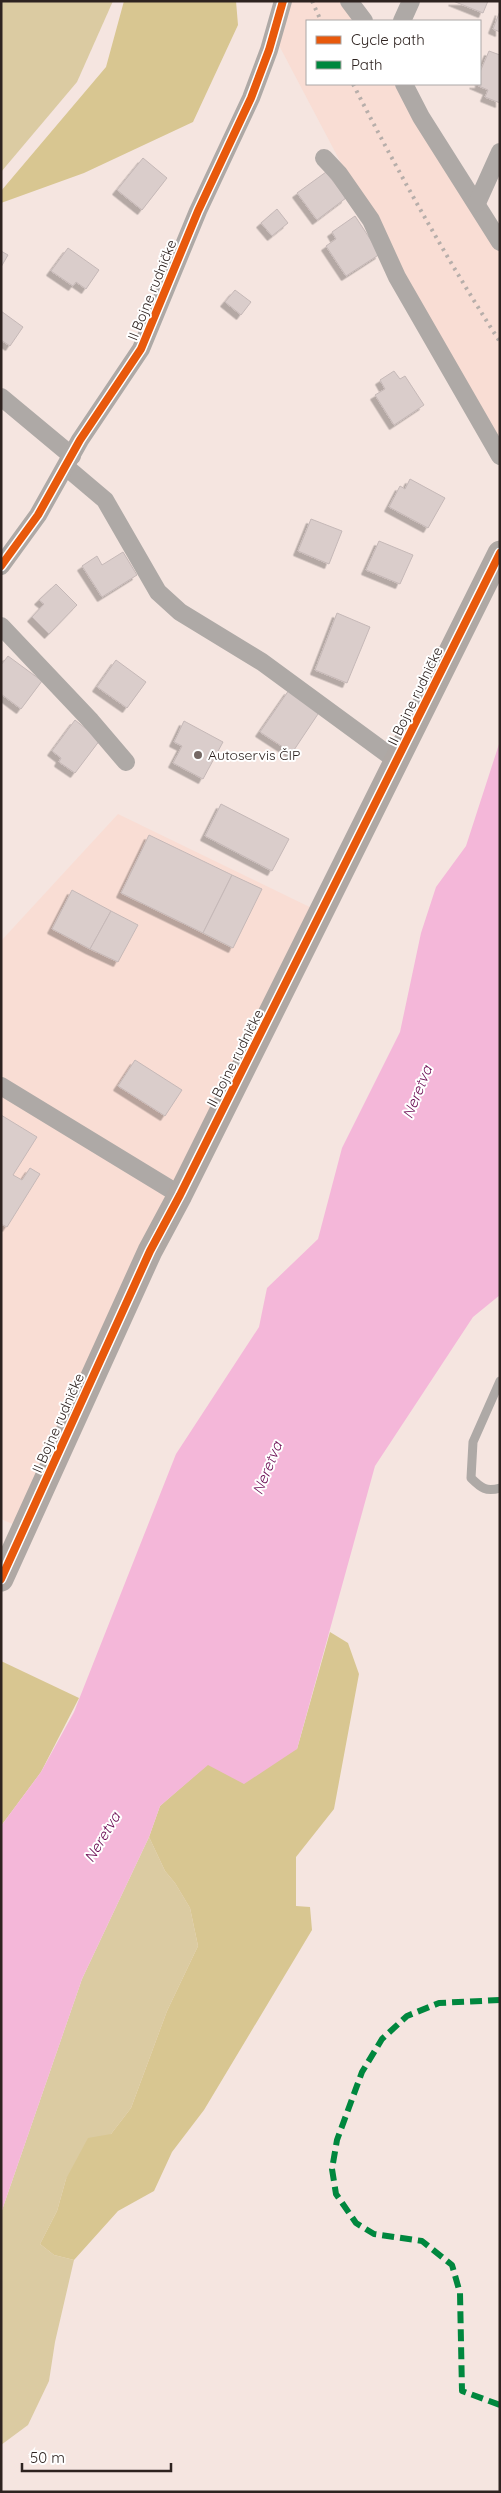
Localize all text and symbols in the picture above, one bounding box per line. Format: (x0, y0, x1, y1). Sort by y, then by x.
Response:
legend (306, 20, 481, 85)
text: Cycle path (351, 30, 425, 49)
text: Path (351, 55, 383, 74)
street label: II Bojne rudničke (124, 237, 180, 343)
street label: II Bojne rudničke (383, 644, 447, 748)
place label: Autoservis ČIP (208, 746, 300, 764)
marker: Autoservis ČIP (192, 749, 204, 761)
street label: II Bojne rudničke (203, 1006, 267, 1110)
water label: Neretva (398, 1062, 437, 1121)
street label: II Bojne rudničke (28, 1370, 88, 1476)
water label: Neretva (248, 1438, 287, 1497)
water label: Neretva (80, 1808, 125, 1866)
scale bar (22, 2440, 171, 2472)
text: 50 m (30, 2448, 65, 2467)

